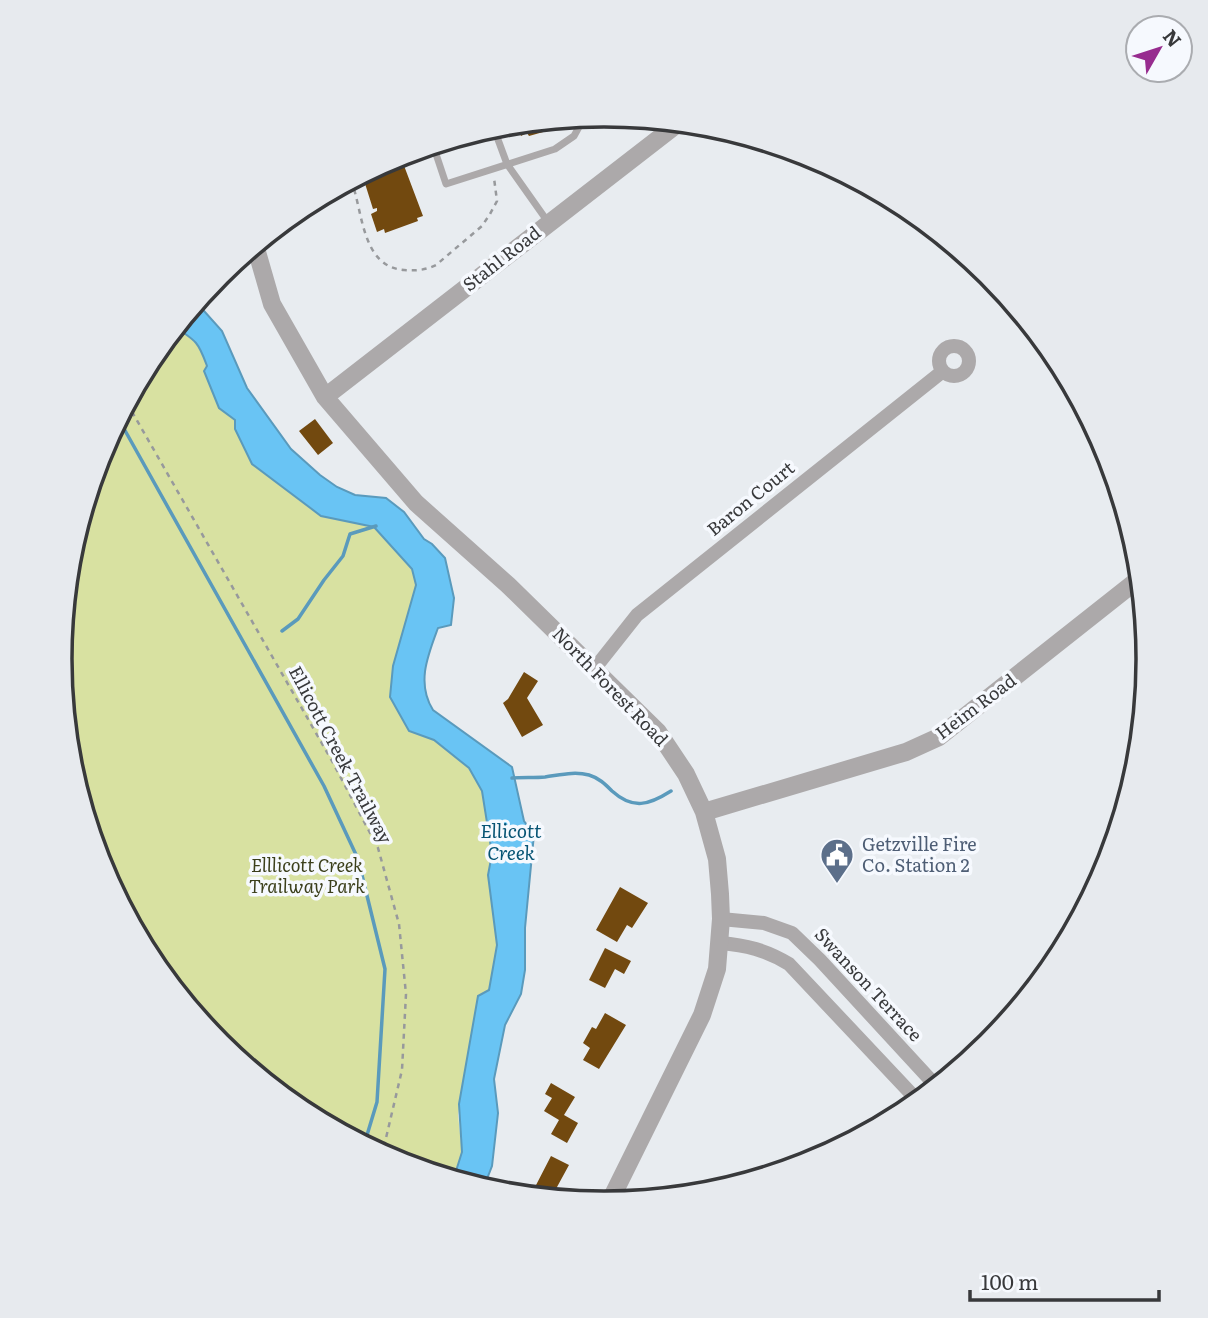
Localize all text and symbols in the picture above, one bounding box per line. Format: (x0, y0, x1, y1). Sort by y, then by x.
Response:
north arrow (1124, 14, 1194, 84)
text: N (1157, 23, 1189, 53)
street label: Stahl Road (456, 219, 546, 297)
street label: Baron Court (700, 454, 800, 542)
street label: North Forest Road (547, 620, 675, 752)
street label: Ellicott Creek Trailway (283, 661, 400, 849)
street label: Heim Road (929, 666, 1021, 745)
water label: Ellicott Creek (480, 816, 542, 866)
place label: Getzville Fire Co. Station 2 (862, 830, 977, 878)
public building icon: Getzville Fire Co. Station 2 (818, 836, 856, 885)
park label: Elllicott Creek Trailway Park (249, 851, 365, 899)
street label: Swanson Terrace (809, 921, 929, 1047)
scale bar (970, 1258, 1159, 1302)
text: 100 m (981, 1265, 1038, 1296)

